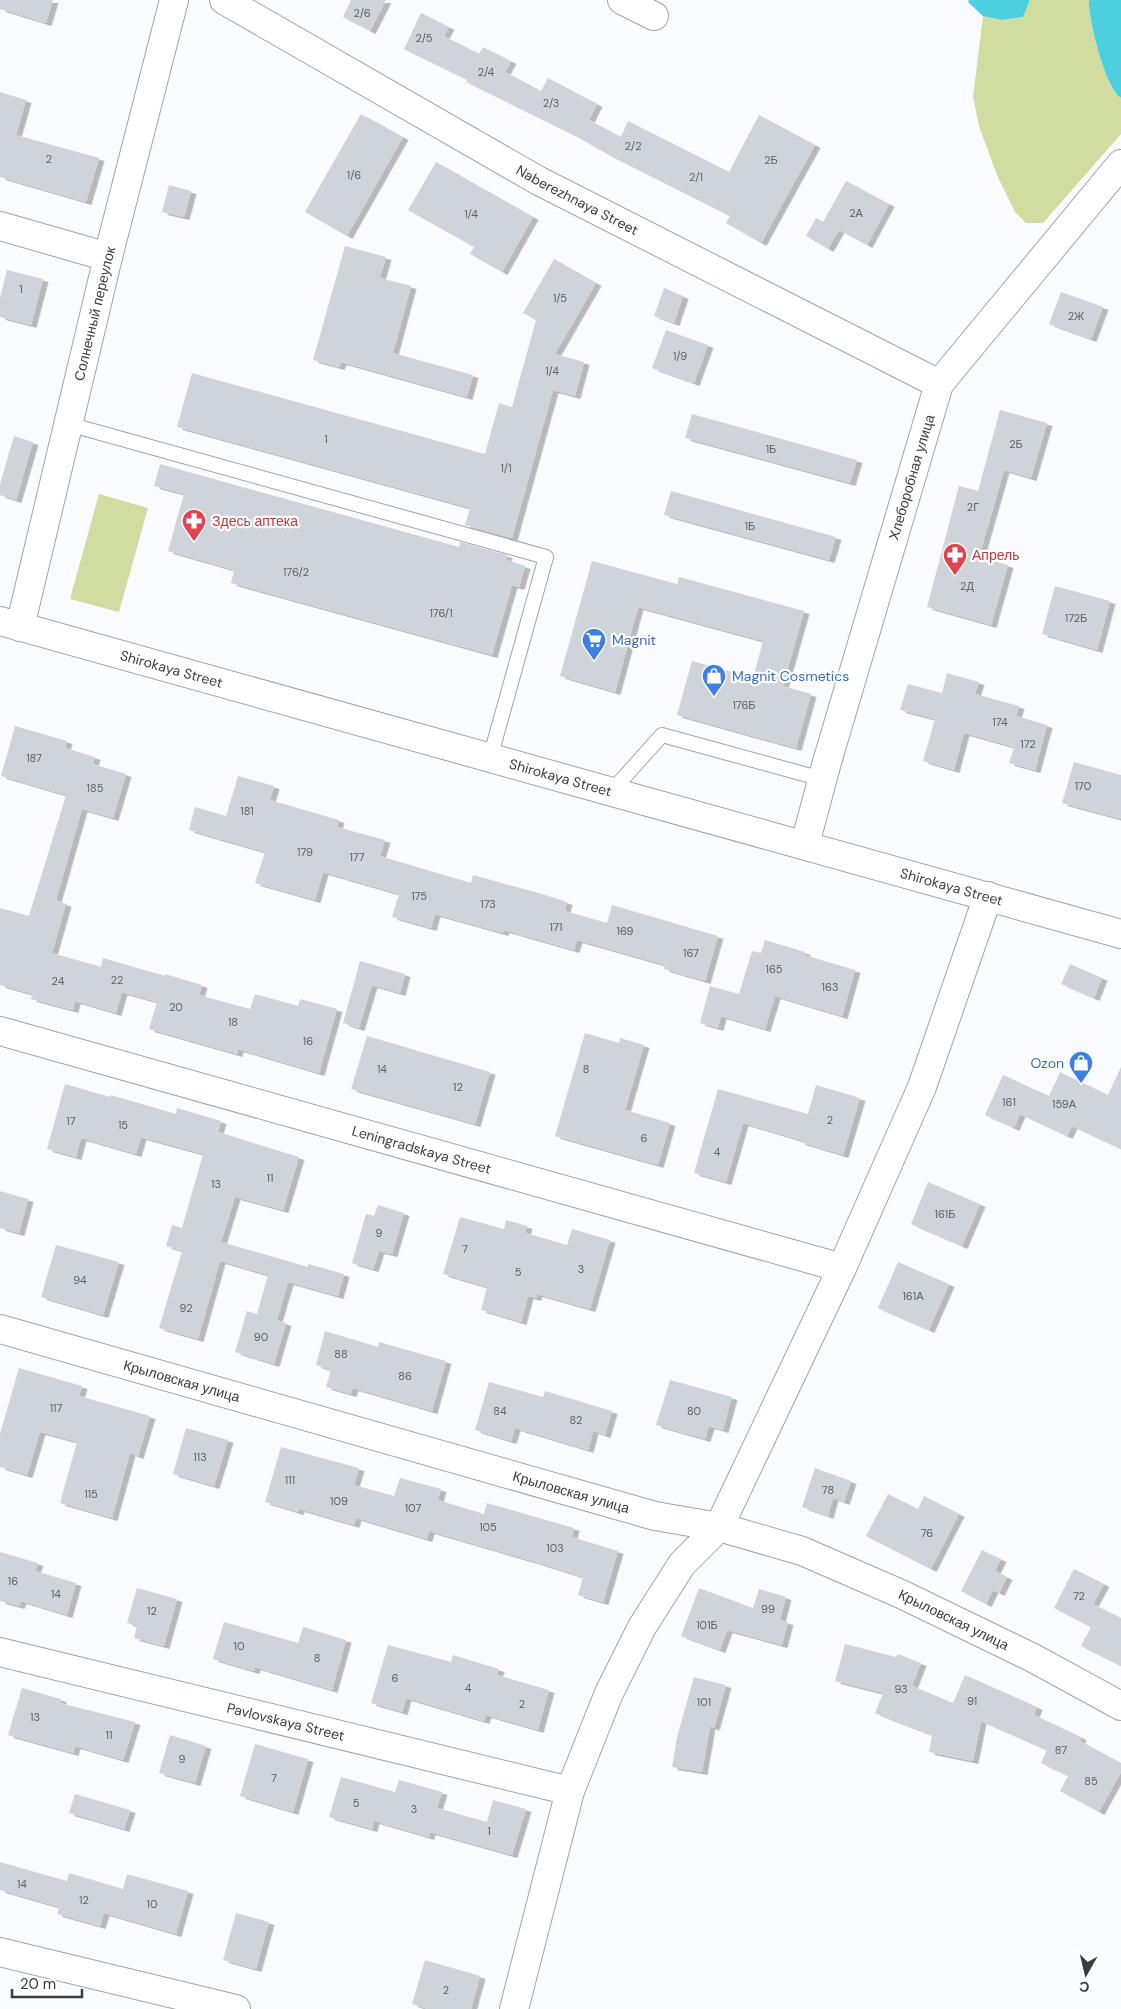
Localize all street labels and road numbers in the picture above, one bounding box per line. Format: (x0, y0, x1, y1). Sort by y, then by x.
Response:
street label: Naberezhnaya Street (513, 161, 641, 239)
street label: Солнечный переулок (70, 244, 120, 383)
street label: Хлеборобная улица (884, 412, 939, 542)
street label: Shirokaya Street (118, 646, 225, 692)
street label: Shirokaya Street (507, 755, 614, 800)
street label: Shirokaya Street (898, 864, 1005, 910)
street label: Leningradskaya Street (350, 1122, 493, 1178)
street label: Крыловская улица (121, 1356, 242, 1406)
street label: Крыловская улица (511, 1467, 632, 1517)
street label: Крыловская улица (896, 1585, 1012, 1654)
street label: Pavlovskaya Street (225, 1699, 346, 1745)

